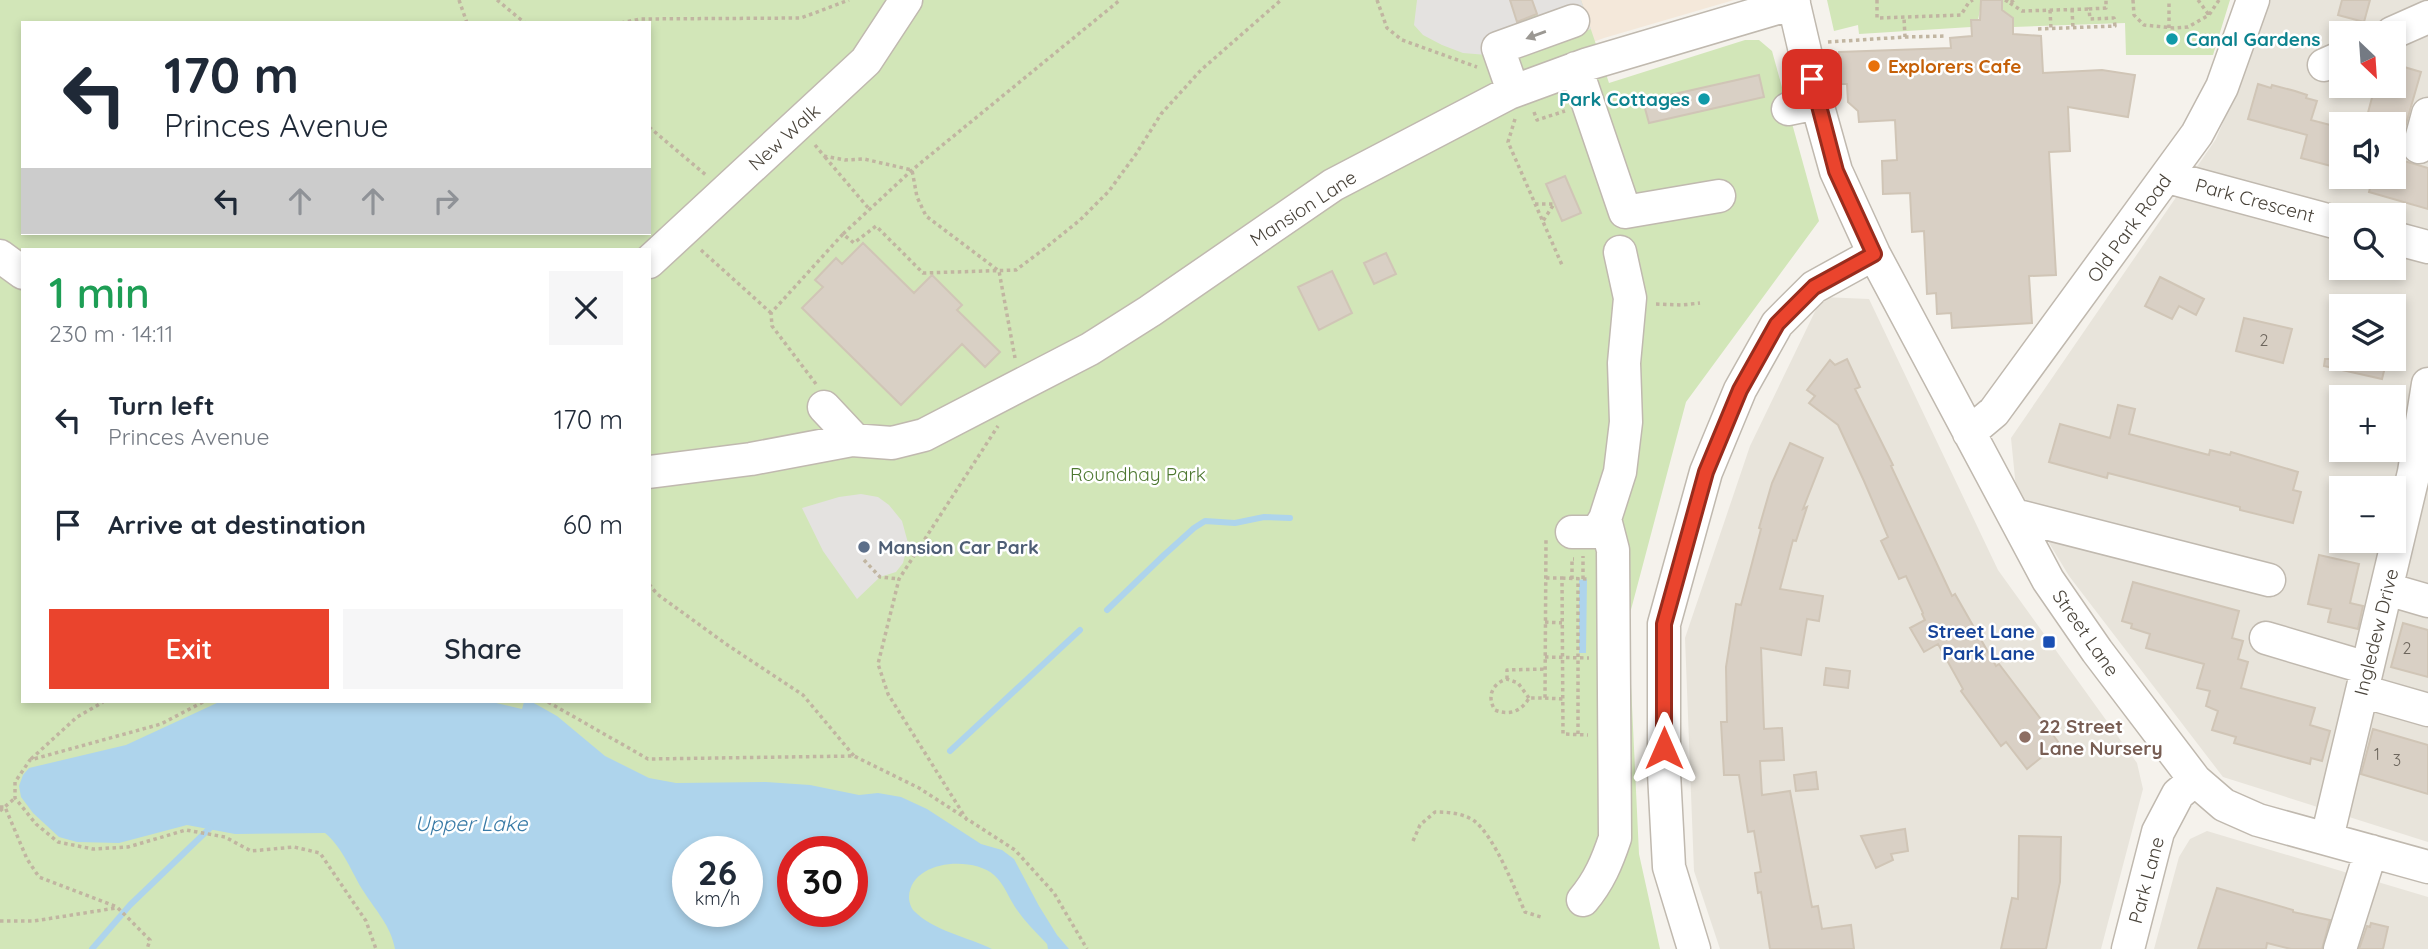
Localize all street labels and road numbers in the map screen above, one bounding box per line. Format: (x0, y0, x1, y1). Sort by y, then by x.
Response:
street label: New Walk (743, 99, 825, 175)
street label: Mansion Lane (1245, 165, 1361, 251)
street label: Old Park Road (2082, 169, 2176, 287)
street label: Park Crescent (2193, 173, 2317, 227)
street label: Ingledew Drive (2349, 566, 2403, 698)
street label: Street Lane (2047, 585, 2125, 681)
street label: Park Lane (2123, 834, 2169, 926)

